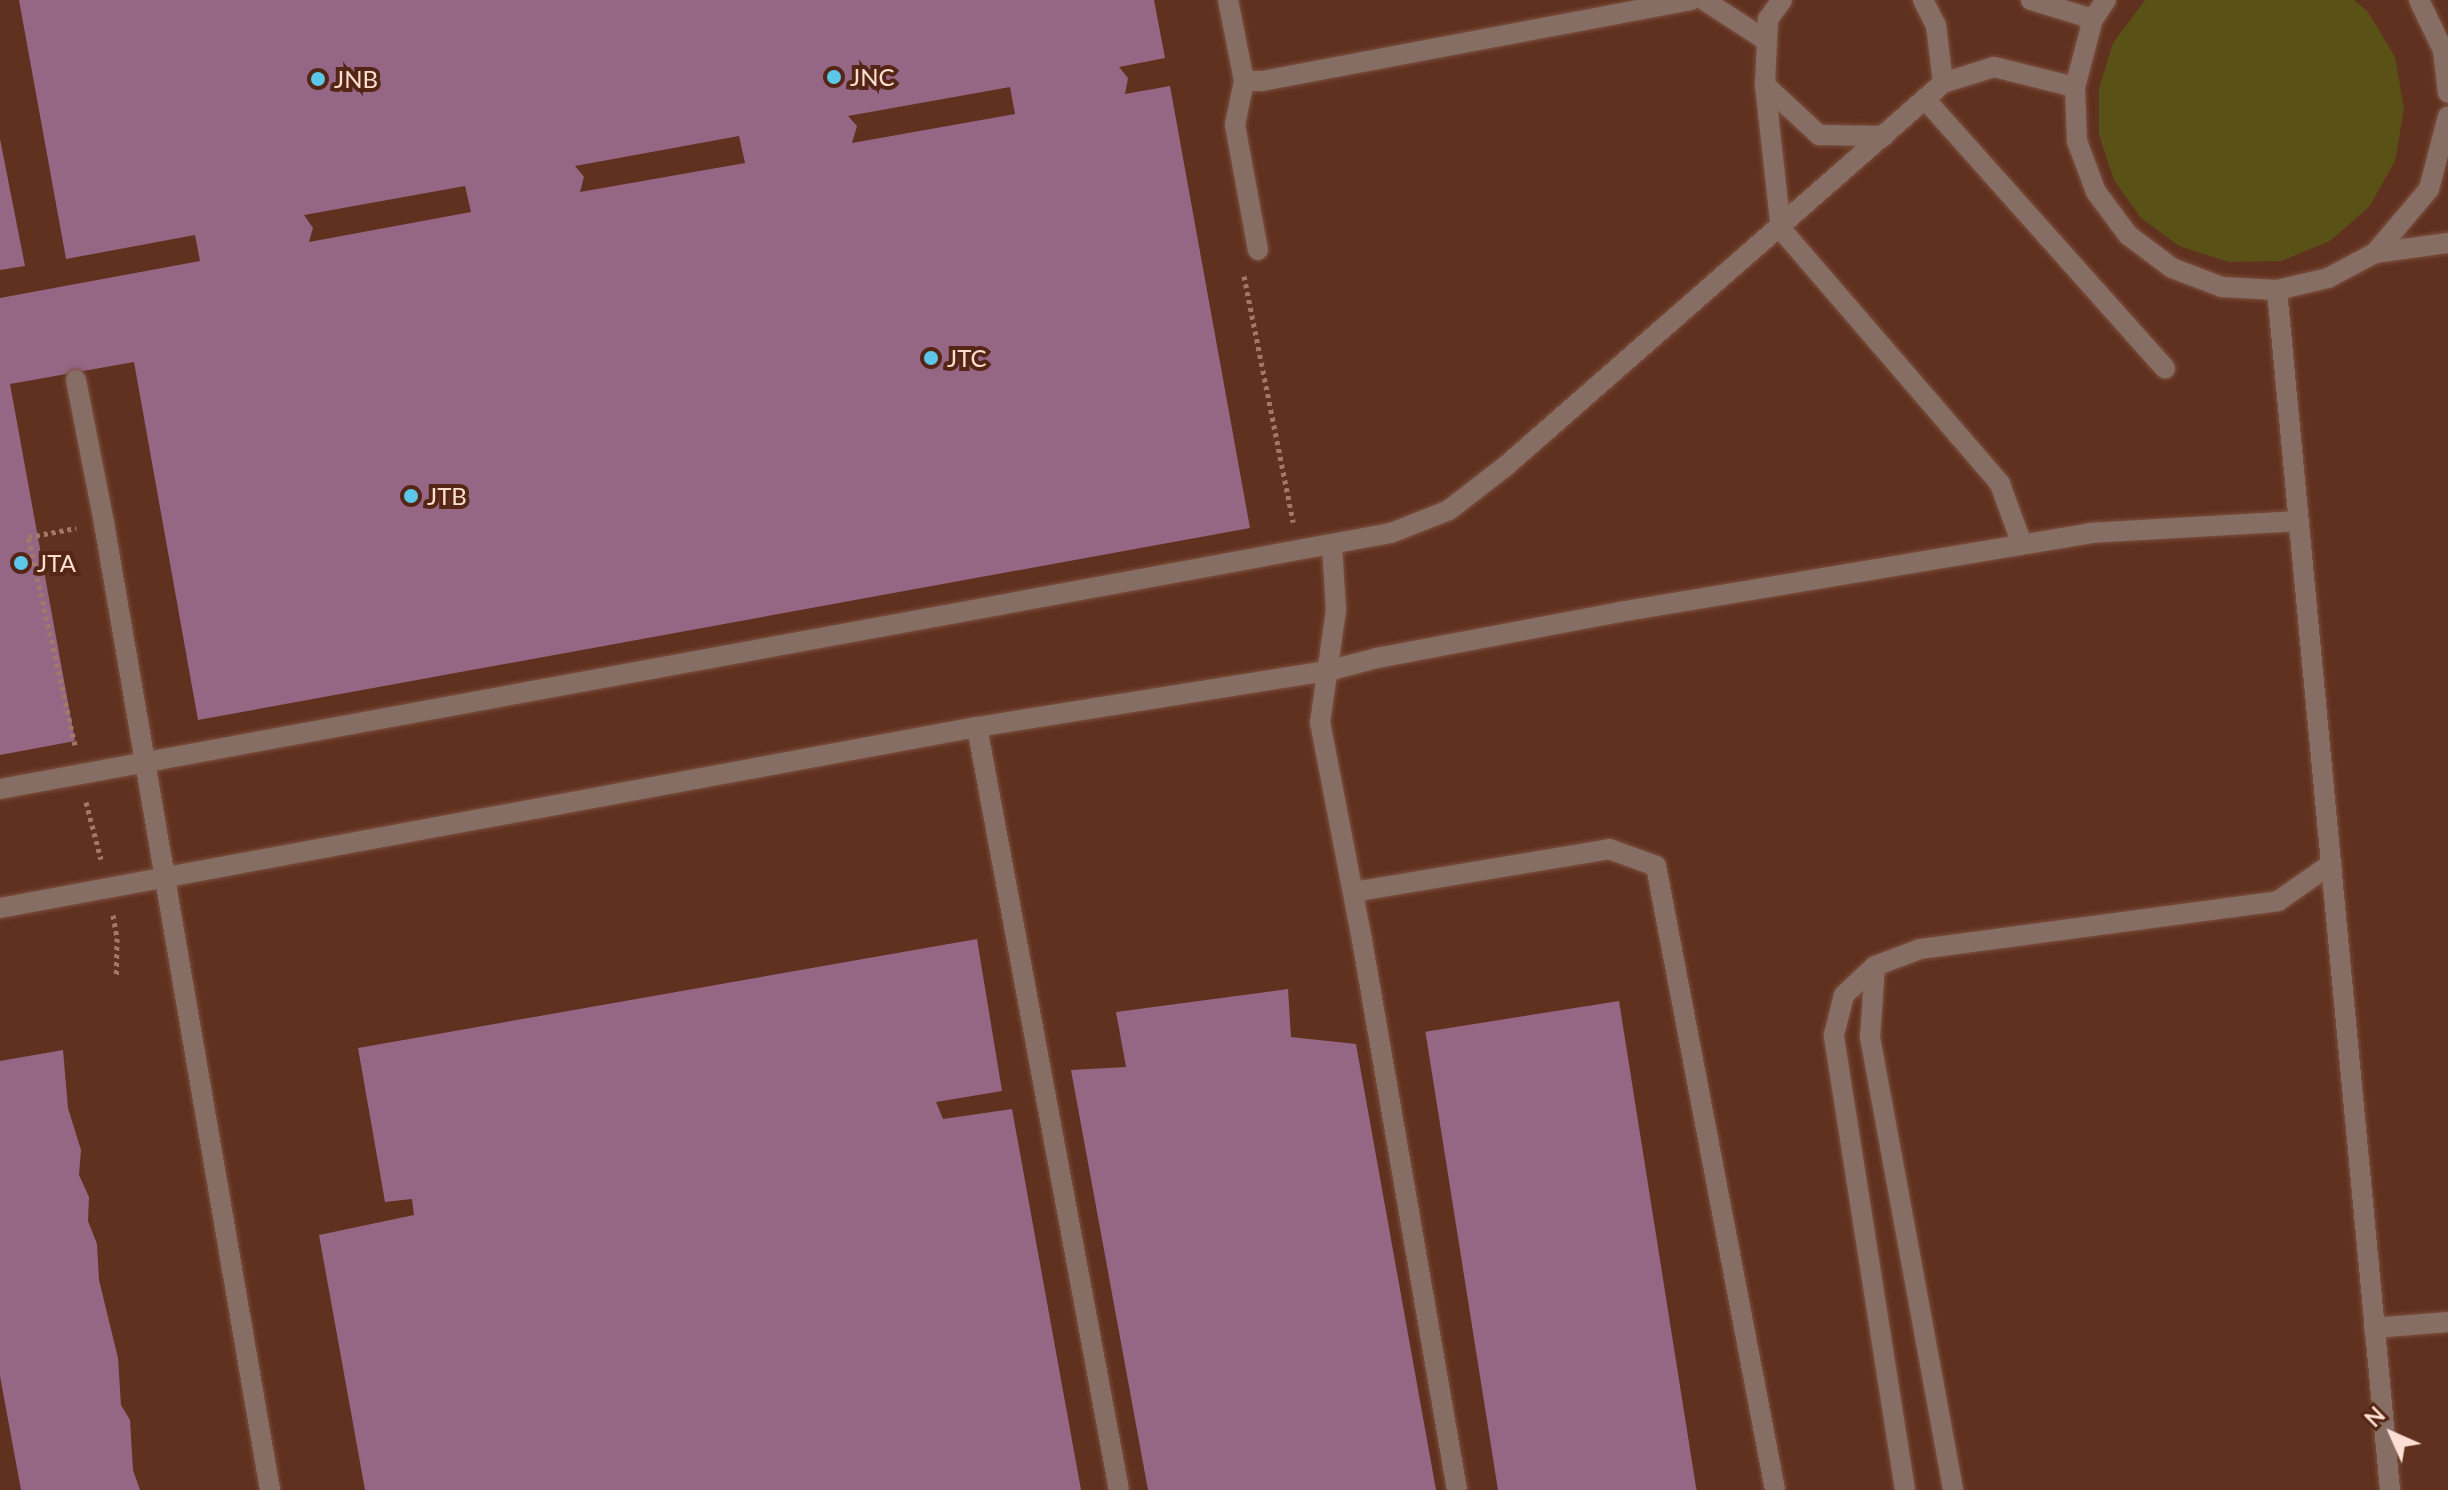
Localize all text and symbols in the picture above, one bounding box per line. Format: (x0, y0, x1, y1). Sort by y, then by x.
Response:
place label: JNC (850, 63, 894, 91)
place label: JNB (334, 65, 378, 93)
marker: JNC (825, 68, 843, 86)
marker: JNB (309, 70, 327, 88)
place label: JTC (947, 344, 987, 372)
marker: JTC (922, 349, 940, 367)
place label: JTB (427, 482, 467, 510)
marker: JTB (402, 487, 420, 505)
place label: JTA (37, 549, 76, 577)
marker: JTA (12, 554, 30, 572)
north arrow (2352, 1394, 2432, 1474)
text: N (2359, 1401, 2390, 1432)

